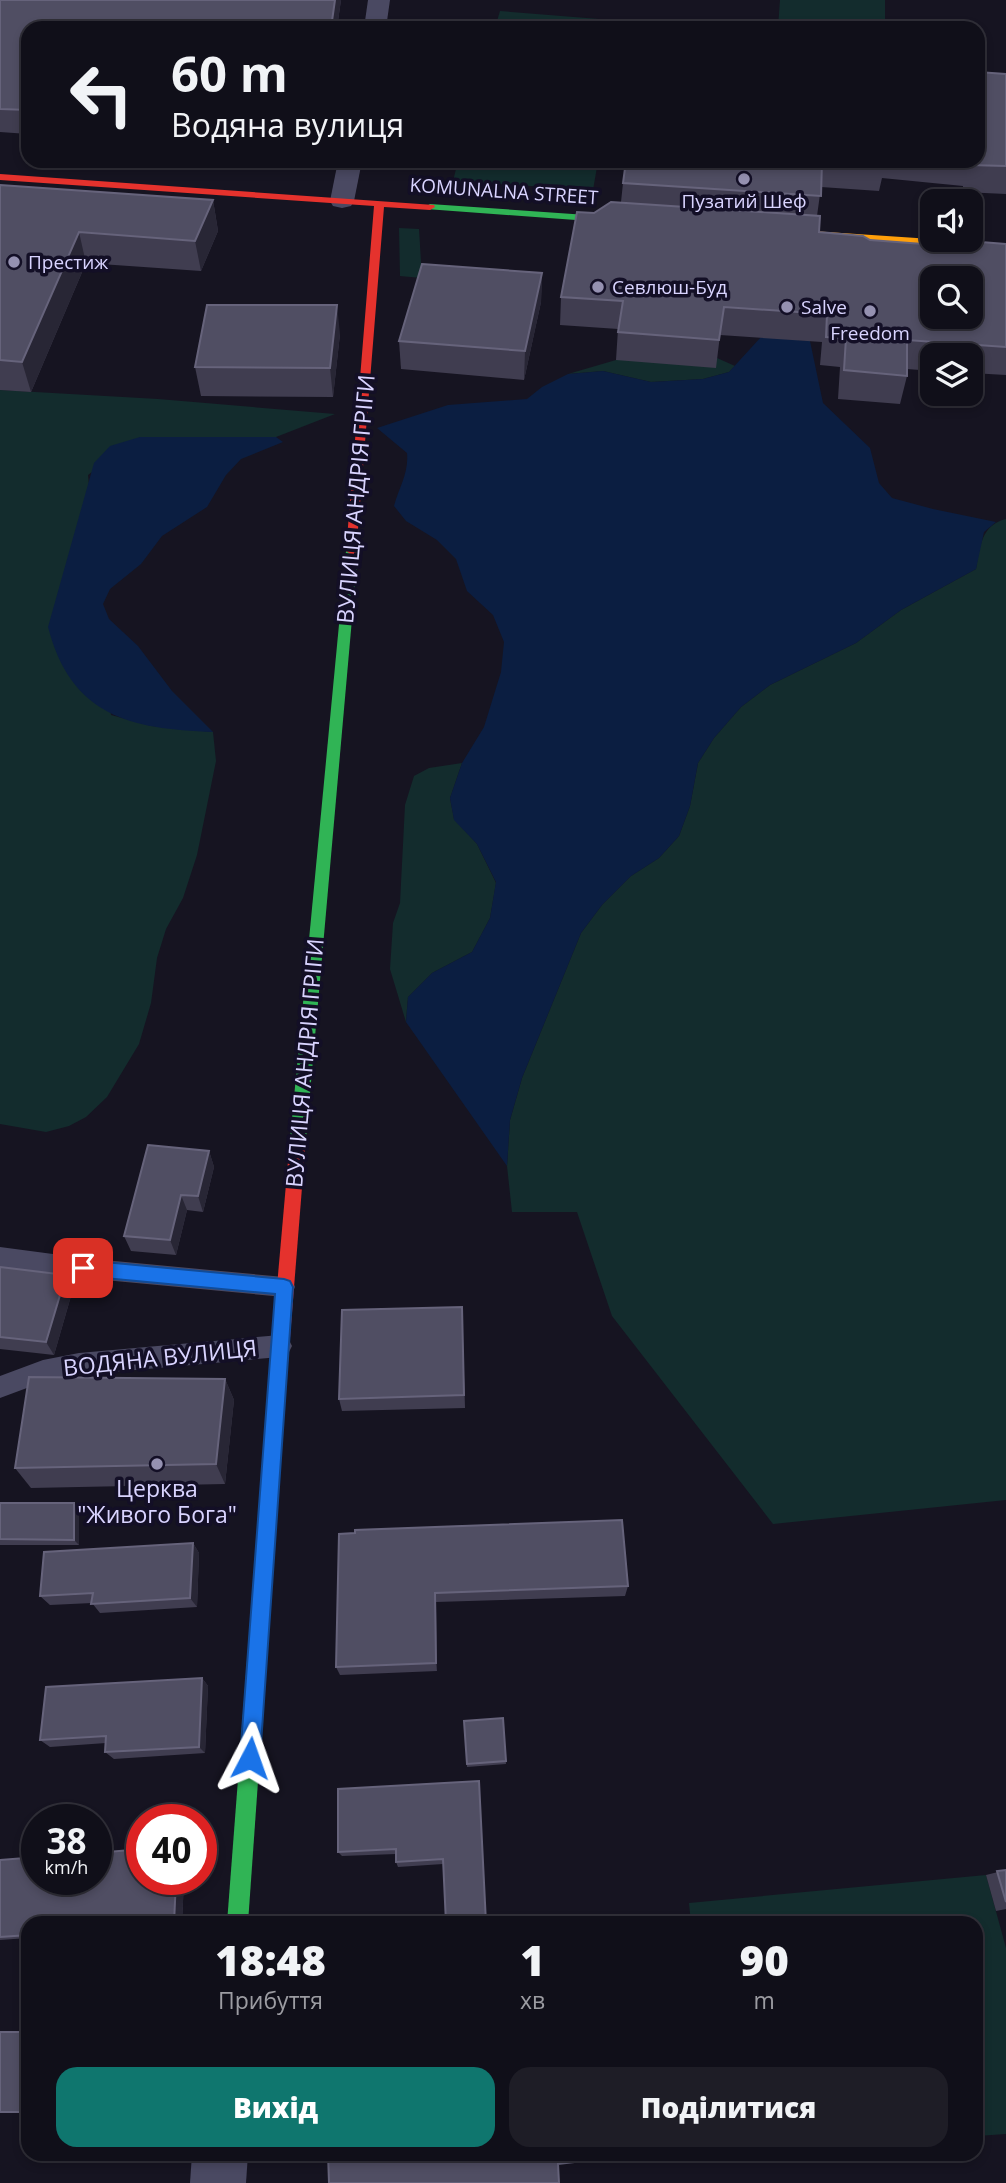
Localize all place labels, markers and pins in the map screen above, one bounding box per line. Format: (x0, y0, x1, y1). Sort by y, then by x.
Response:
marker: Пузатий Шеф (736, 171, 752, 187)
place label: Пузатий Шеф (682, 188, 807, 214)
place label: Престиж (28, 249, 108, 275)
marker: Престиж (6, 254, 22, 270)
place label: Севлюш-Буд (612, 274, 727, 300)
marker: Севлюш-Буд (590, 279, 606, 295)
place label: Salve (801, 294, 847, 320)
marker: Salve (779, 299, 795, 315)
marker: Freedom (862, 303, 878, 319)
place label: Freedom (830, 320, 910, 346)
pin (53, 1238, 113, 1298)
marker: Церква "Живого Бога" (149, 1456, 165, 1472)
place label: Церква "Живого Бога" (77, 1472, 237, 1530)

